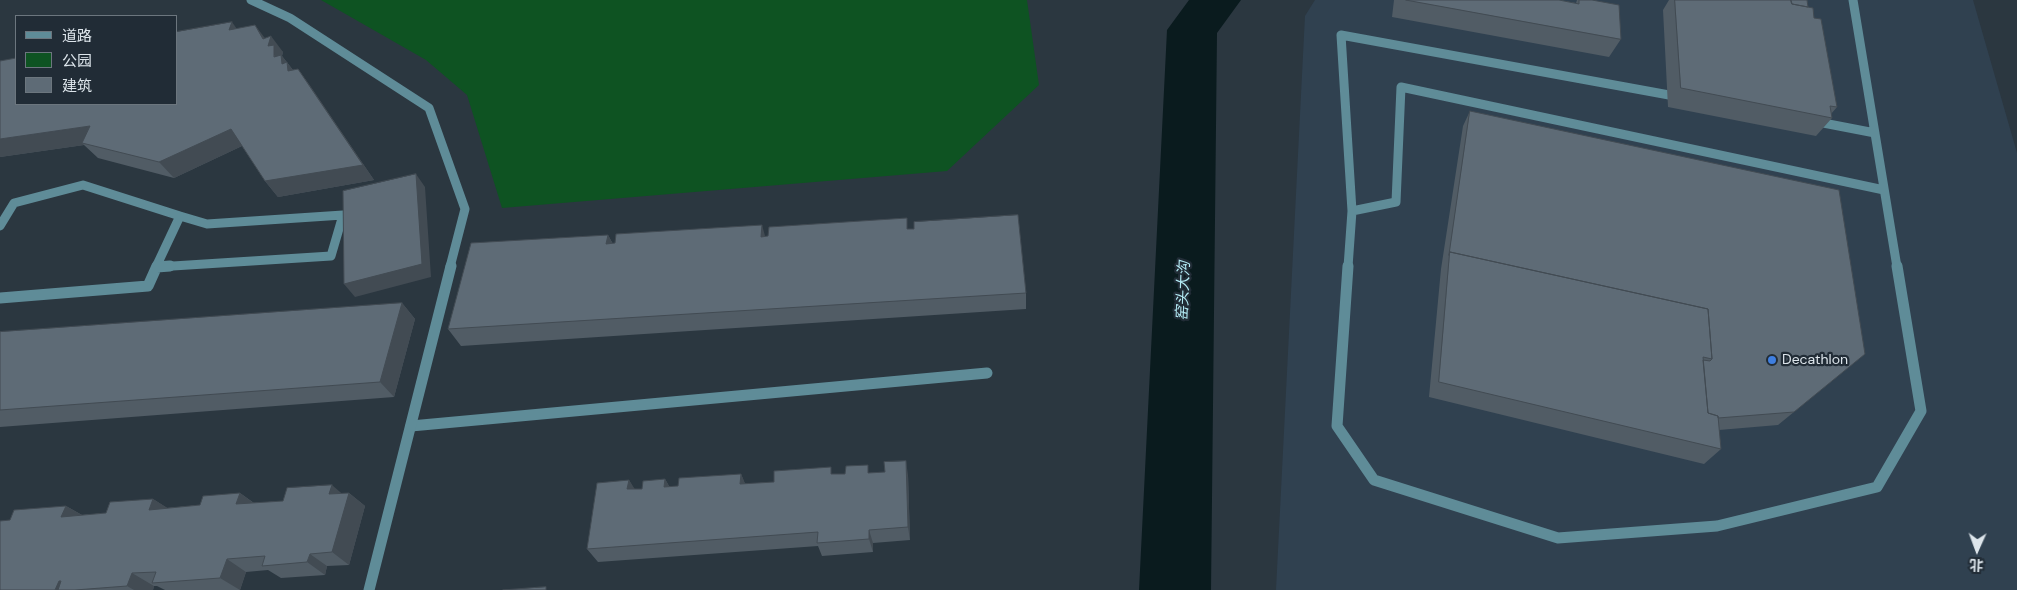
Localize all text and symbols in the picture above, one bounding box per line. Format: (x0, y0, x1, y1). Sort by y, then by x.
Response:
legend (15, 15, 178, 105)
text: 道路 (62, 26, 92, 46)
text: 公园 (62, 51, 92, 71)
text: 建筑 (62, 76, 92, 96)
water label: 窑头大沟 (1174, 261, 1194, 321)
place label: Decathlon (1782, 352, 1848, 368)
marker: Decathlon (1766, 354, 1778, 366)
north arrow (1952, 525, 2002, 575)
text: 北 (1969, 556, 1984, 574)

